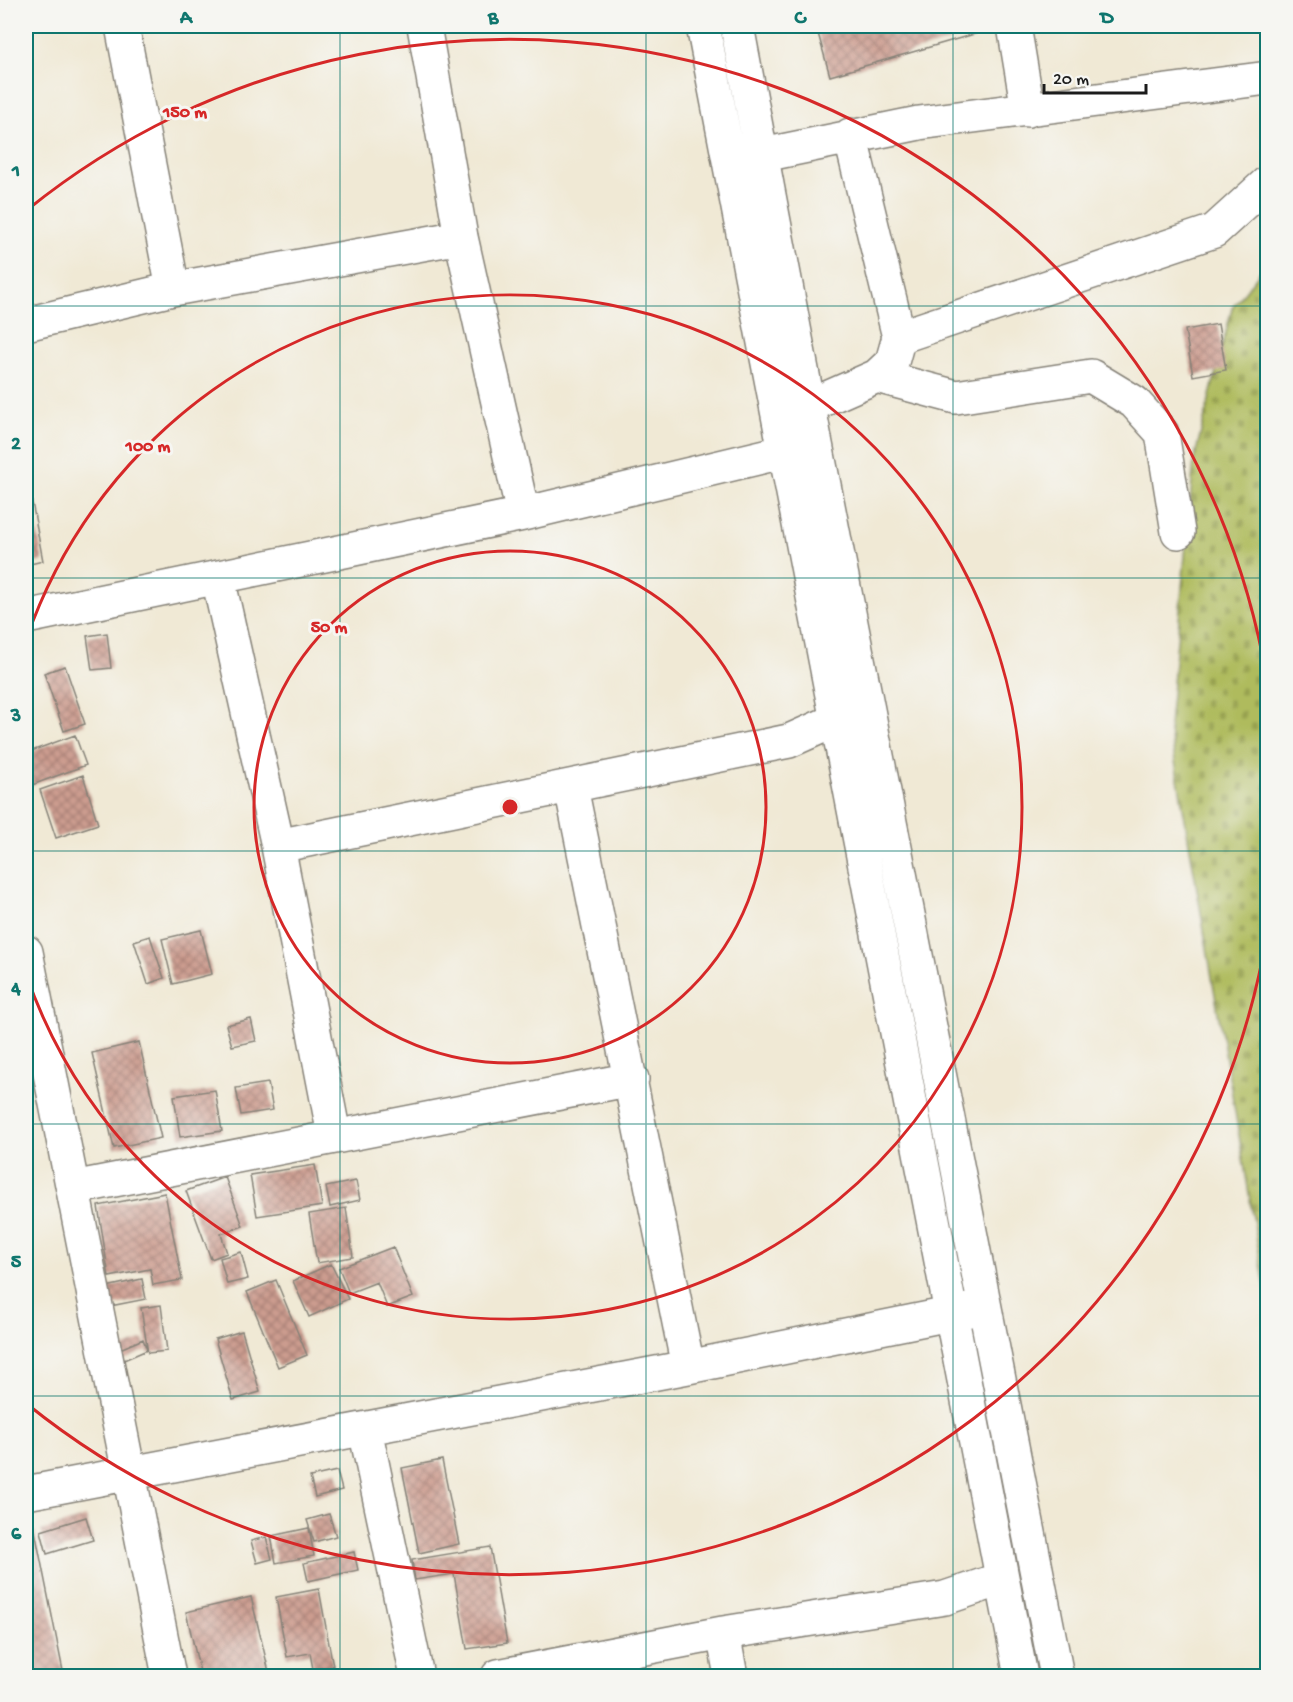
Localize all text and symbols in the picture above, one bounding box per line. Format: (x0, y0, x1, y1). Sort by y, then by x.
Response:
text: A (179, 8, 194, 31)
text: B (487, 8, 499, 31)
text: C (794, 8, 808, 31)
text: D (1098, 8, 1114, 31)
scale bar (1044, 57, 1146, 95)
text: 20 m (1053, 70, 1089, 91)
text: 150 m (162, 103, 207, 124)
text: 1 (11, 161, 20, 184)
text: 2 (11, 434, 21, 457)
text: 100 m (125, 437, 171, 458)
text: 50 m (311, 618, 348, 639)
text: 3 (10, 706, 21, 729)
centre of rings (500, 797, 520, 817)
text: 4 (10, 979, 21, 1002)
text: 5 (11, 1252, 22, 1275)
text: 6 (11, 1524, 22, 1547)

